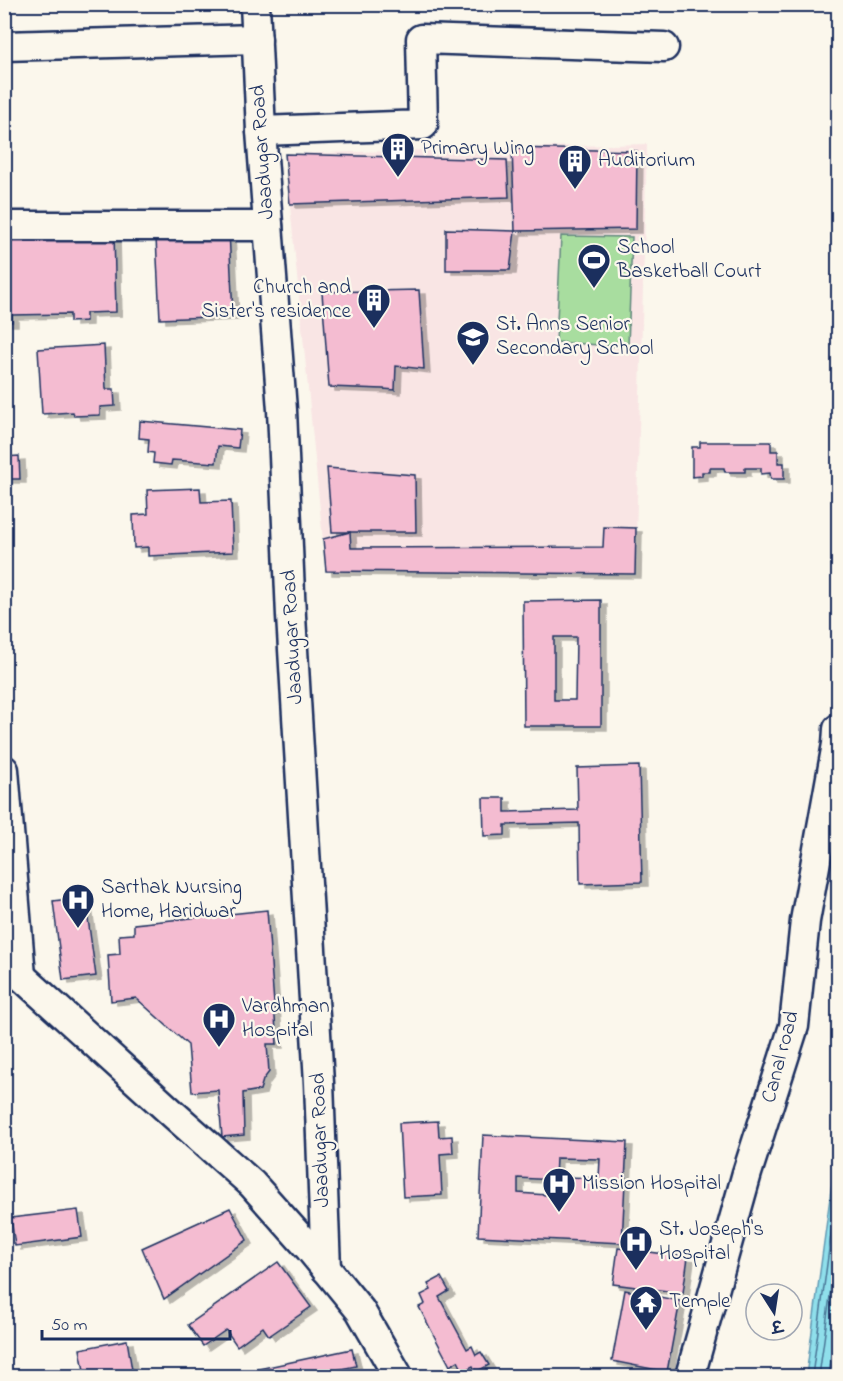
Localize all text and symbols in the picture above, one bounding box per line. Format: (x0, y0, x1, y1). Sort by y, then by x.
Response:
street label: Jaadugar Road (243, 83, 285, 220)
building icon: Primary Wing (380, 131, 416, 178)
place label: Primary Wing (421, 134, 534, 166)
building icon: Auditorium (557, 143, 593, 190)
place label: Auditorium (598, 146, 695, 176)
place label: School Basketball Court (616, 233, 762, 287)
sports icon: School Basketball Court (576, 242, 612, 289)
place label: Church and Sister's residence (201, 273, 352, 327)
building icon: Church and Sister's residence (356, 282, 392, 329)
place label: St. Anns Senior Secondary School (496, 310, 654, 366)
school or university icon: St. Anns Senior Secondary School (455, 319, 491, 366)
street label: Jaadugar Road (274, 569, 314, 705)
place label: Sarthak Nursing Home, Haridwar (101, 873, 242, 927)
hospital icon: Sarthak Nursing Home, Haridwar (60, 882, 96, 929)
place label: Vardhman Hospital (241, 992, 330, 1046)
hospital icon: Vardhman Hospital (201, 1001, 237, 1048)
street label: Canal road (754, 1008, 808, 1106)
street label: Jaadugar Road (304, 1072, 340, 1208)
hospital icon: Mission Hospital (541, 1166, 577, 1213)
place label: Mission Hospital (582, 1169, 721, 1199)
place label: St. Joseph's Hospital (659, 1215, 764, 1269)
hospital icon: St. Joseph's Hospital (618, 1224, 654, 1271)
north arrow (744, 1282, 804, 1342)
temple icon: Temple (628, 1284, 664, 1331)
place label: Temple (669, 1287, 731, 1317)
scale bar (42, 1303, 230, 1341)
text: उ (768, 1311, 786, 1338)
text: 50 m (51, 1313, 88, 1339)

